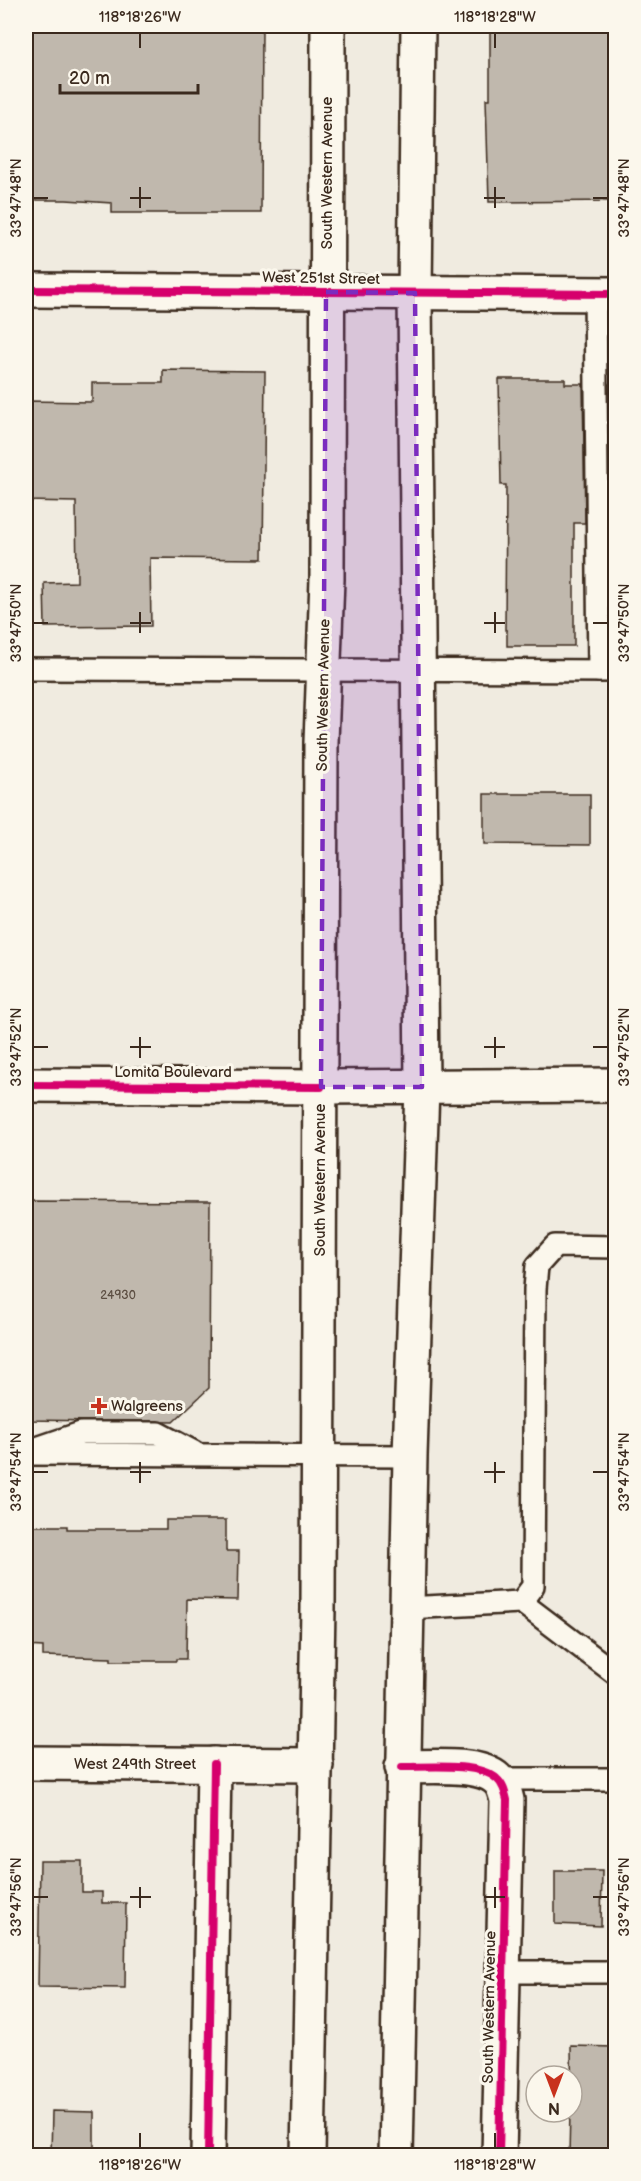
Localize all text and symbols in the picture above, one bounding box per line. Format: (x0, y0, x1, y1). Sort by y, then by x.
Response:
text: 118°18'26"W (99, 8, 182, 27)
text: 118°18'28"W (454, 8, 536, 27)
scale bar (60, 57, 198, 95)
text: 20 m (69, 68, 110, 89)
street label: South Western Avenue (318, 97, 337, 249)
text: 33°47'48"N (7, 158, 26, 238)
text: 33°47'48"N (615, 158, 634, 238)
street label: West 251st Street (262, 268, 381, 289)
text: 33°47'50"N (7, 583, 26, 663)
text: 33°47'50"N (615, 583, 634, 663)
street label: South Western Avenue (313, 618, 334, 771)
text: 33°47'52"N (7, 1007, 26, 1087)
text: 33°47'52"N (615, 1007, 634, 1087)
street label: Lomita Boulevard (114, 1063, 232, 1082)
street label: South Western Avenue (311, 1104, 330, 1256)
house number: 24930 (100, 1288, 136, 1303)
place label: Walgreens (111, 1397, 184, 1416)
marker: Walgreens (92, 1399, 106, 1413)
text: 33°47'54"N (7, 1432, 26, 1512)
text: 33°47'54"N (615, 1432, 634, 1512)
street label: West 249th Street (74, 1755, 196, 1774)
text: 33°47'56"N (7, 1857, 26, 1937)
text: 33°47'56"N (615, 1857, 634, 1937)
street label: South Western Avenue (479, 1930, 500, 2083)
north arrow (524, 2064, 584, 2124)
text: N (548, 2098, 560, 2117)
text: 118°18'26"W (99, 2156, 182, 2175)
text: 118°18'28"W (454, 2156, 536, 2175)

